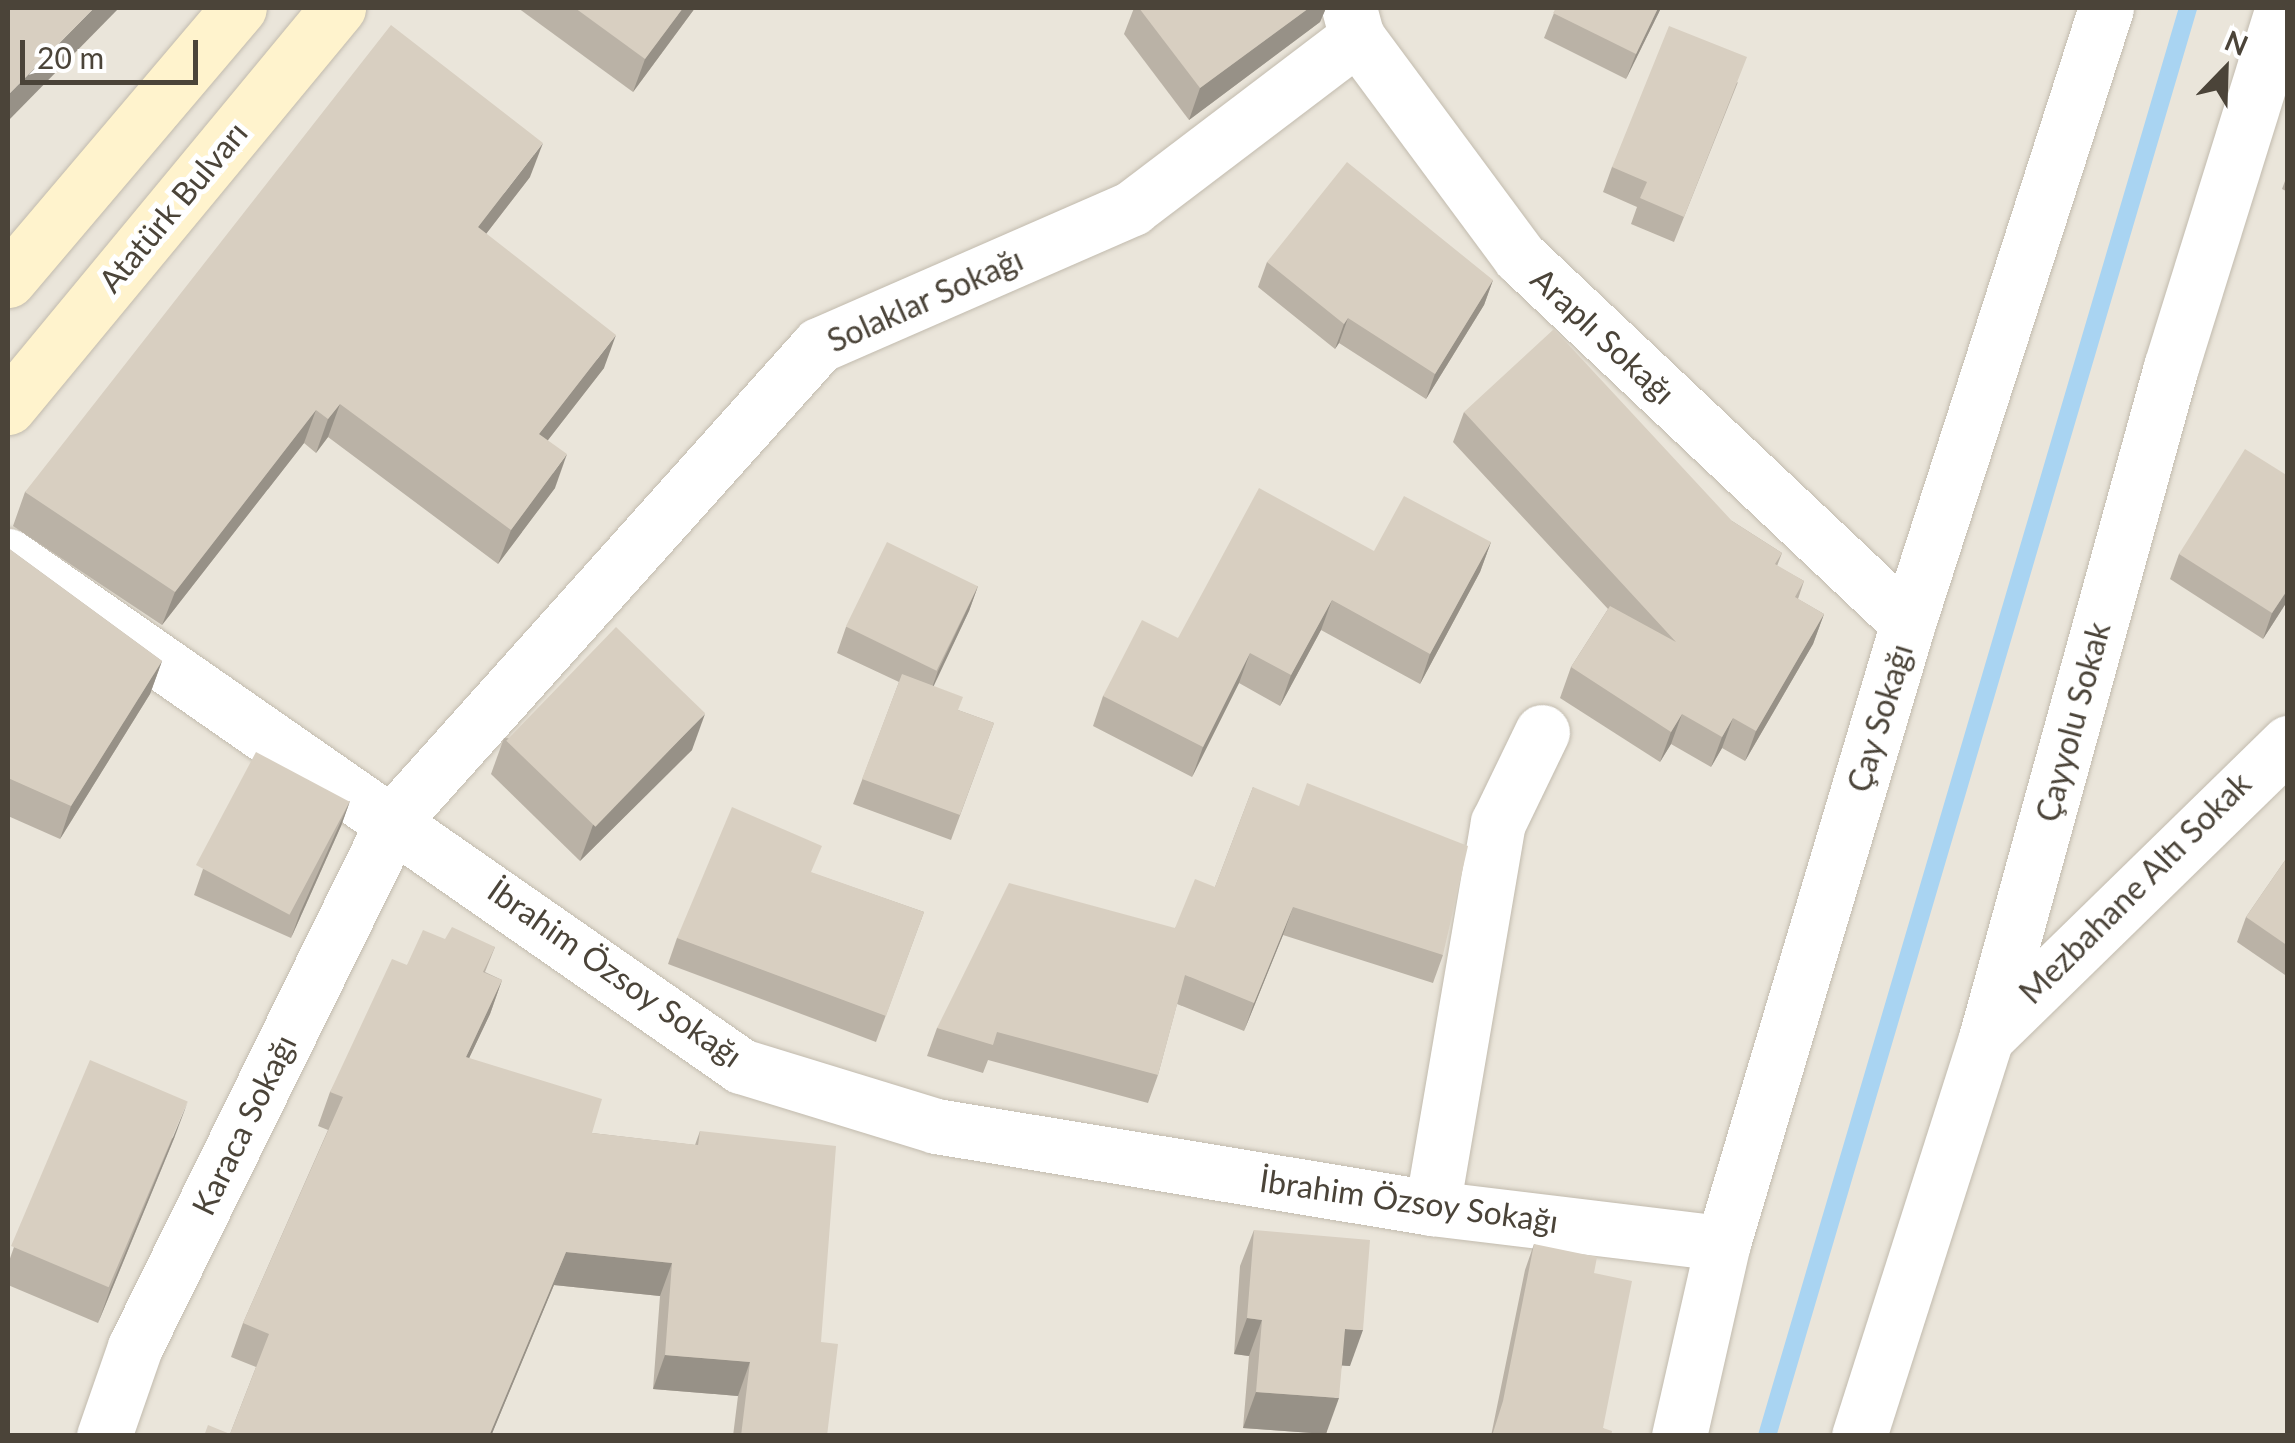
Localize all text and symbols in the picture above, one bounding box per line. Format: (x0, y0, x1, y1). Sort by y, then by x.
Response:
scale bar (25, 20, 202, 82)
north arrow (2175, 20, 2275, 120)
text: N (2220, 23, 2253, 62)
text: 20 m (37, 39, 104, 75)
street label: Atatürk Bulvarı (91, 114, 255, 300)
street label: Solaklar Sokağı (821, 240, 1029, 360)
street label: Araplı Sokağı (1523, 260, 1683, 412)
street label: Çayyolu Sokak (2028, 618, 2118, 826)
street label: Çay Sokağı (1839, 639, 1921, 797)
street label: Mezbahane Altı Sokak (2011, 764, 2259, 1012)
street label: İbrahim Özsoy Sokağı (480, 871, 750, 1075)
street label: Karaca Sokağı (184, 1029, 304, 1221)
street label: İbrahim Özsoy Sokağı (1257, 1161, 1561, 1241)

